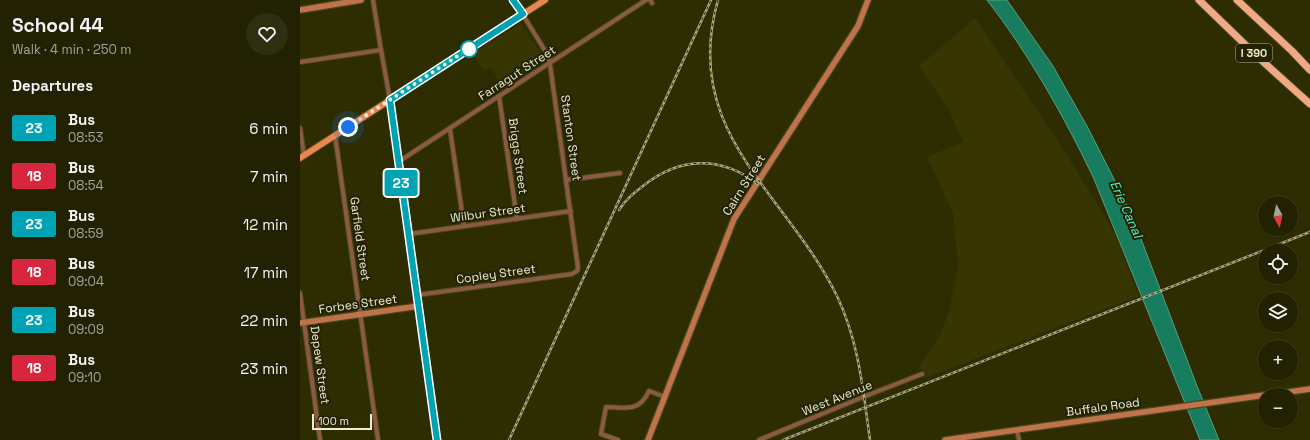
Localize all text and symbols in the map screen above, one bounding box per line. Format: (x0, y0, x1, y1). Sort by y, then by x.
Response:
text: School 44 (12, 13, 104, 38)
button: heart (246, 13, 288, 55)
unlabelled marker (460, 40, 478, 58)
text: Walk · 4 min · 250 m (12, 41, 131, 58)
street label: Farragut Street (475, 42, 559, 104)
road number: I 390 (1236, 44, 1272, 62)
text: Departures (12, 76, 93, 95)
street label: Stanton Street (557, 94, 585, 182)
text: Bus (68, 110, 95, 129)
your location (338, 117, 358, 137)
street label: Briggs Street (505, 117, 531, 195)
text: 23 (26, 119, 42, 137)
text: 6 min (249, 119, 288, 138)
text: 08:53 (68, 129, 103, 146)
street label: Cairn Street (719, 151, 769, 219)
text: Bus (68, 158, 95, 177)
text: 18 (27, 167, 41, 185)
text: 7 min (250, 167, 288, 186)
line badge: 23 (383, 170, 419, 196)
text: 23 (393, 174, 409, 192)
text: 08:54 (68, 177, 104, 194)
water label: Erie Canal (1106, 178, 1147, 242)
street label: Garfield Street (346, 196, 374, 282)
north arrow (1258, 196, 1298, 236)
map controls (1258, 196, 1298, 428)
street label: Wilbur Street (449, 200, 527, 226)
text: Bus (68, 206, 95, 225)
text: 23 (26, 215, 42, 233)
text: 12 min (243, 215, 288, 234)
text: 08:59 (68, 225, 103, 242)
button: locate (1258, 244, 1298, 284)
text: Bus (68, 254, 95, 273)
street label: Copley Street (455, 261, 537, 287)
text: 18 (27, 263, 41, 281)
text: 17 min (244, 263, 288, 282)
text: 09:04 (68, 273, 104, 290)
street label: Forbes Street (318, 291, 398, 317)
button: layers (1258, 292, 1298, 332)
text: Bus (68, 302, 95, 321)
text: 23 (26, 311, 42, 329)
text: 22 min (240, 311, 288, 330)
text: 09:09 (68, 321, 104, 338)
street label: Depew Street (307, 325, 333, 405)
button: + (1258, 340, 1298, 380)
text: Bus (68, 350, 95, 369)
text: 18 (27, 359, 41, 377)
text: 23 min (240, 359, 288, 378)
text: 09:10 (68, 369, 101, 386)
street label: West Avenue (799, 377, 875, 419)
button: − (1258, 388, 1298, 428)
street label: Buffalo Road (1065, 394, 1141, 420)
scale bar (312, 412, 372, 431)
text: 100 m (318, 414, 349, 428)

